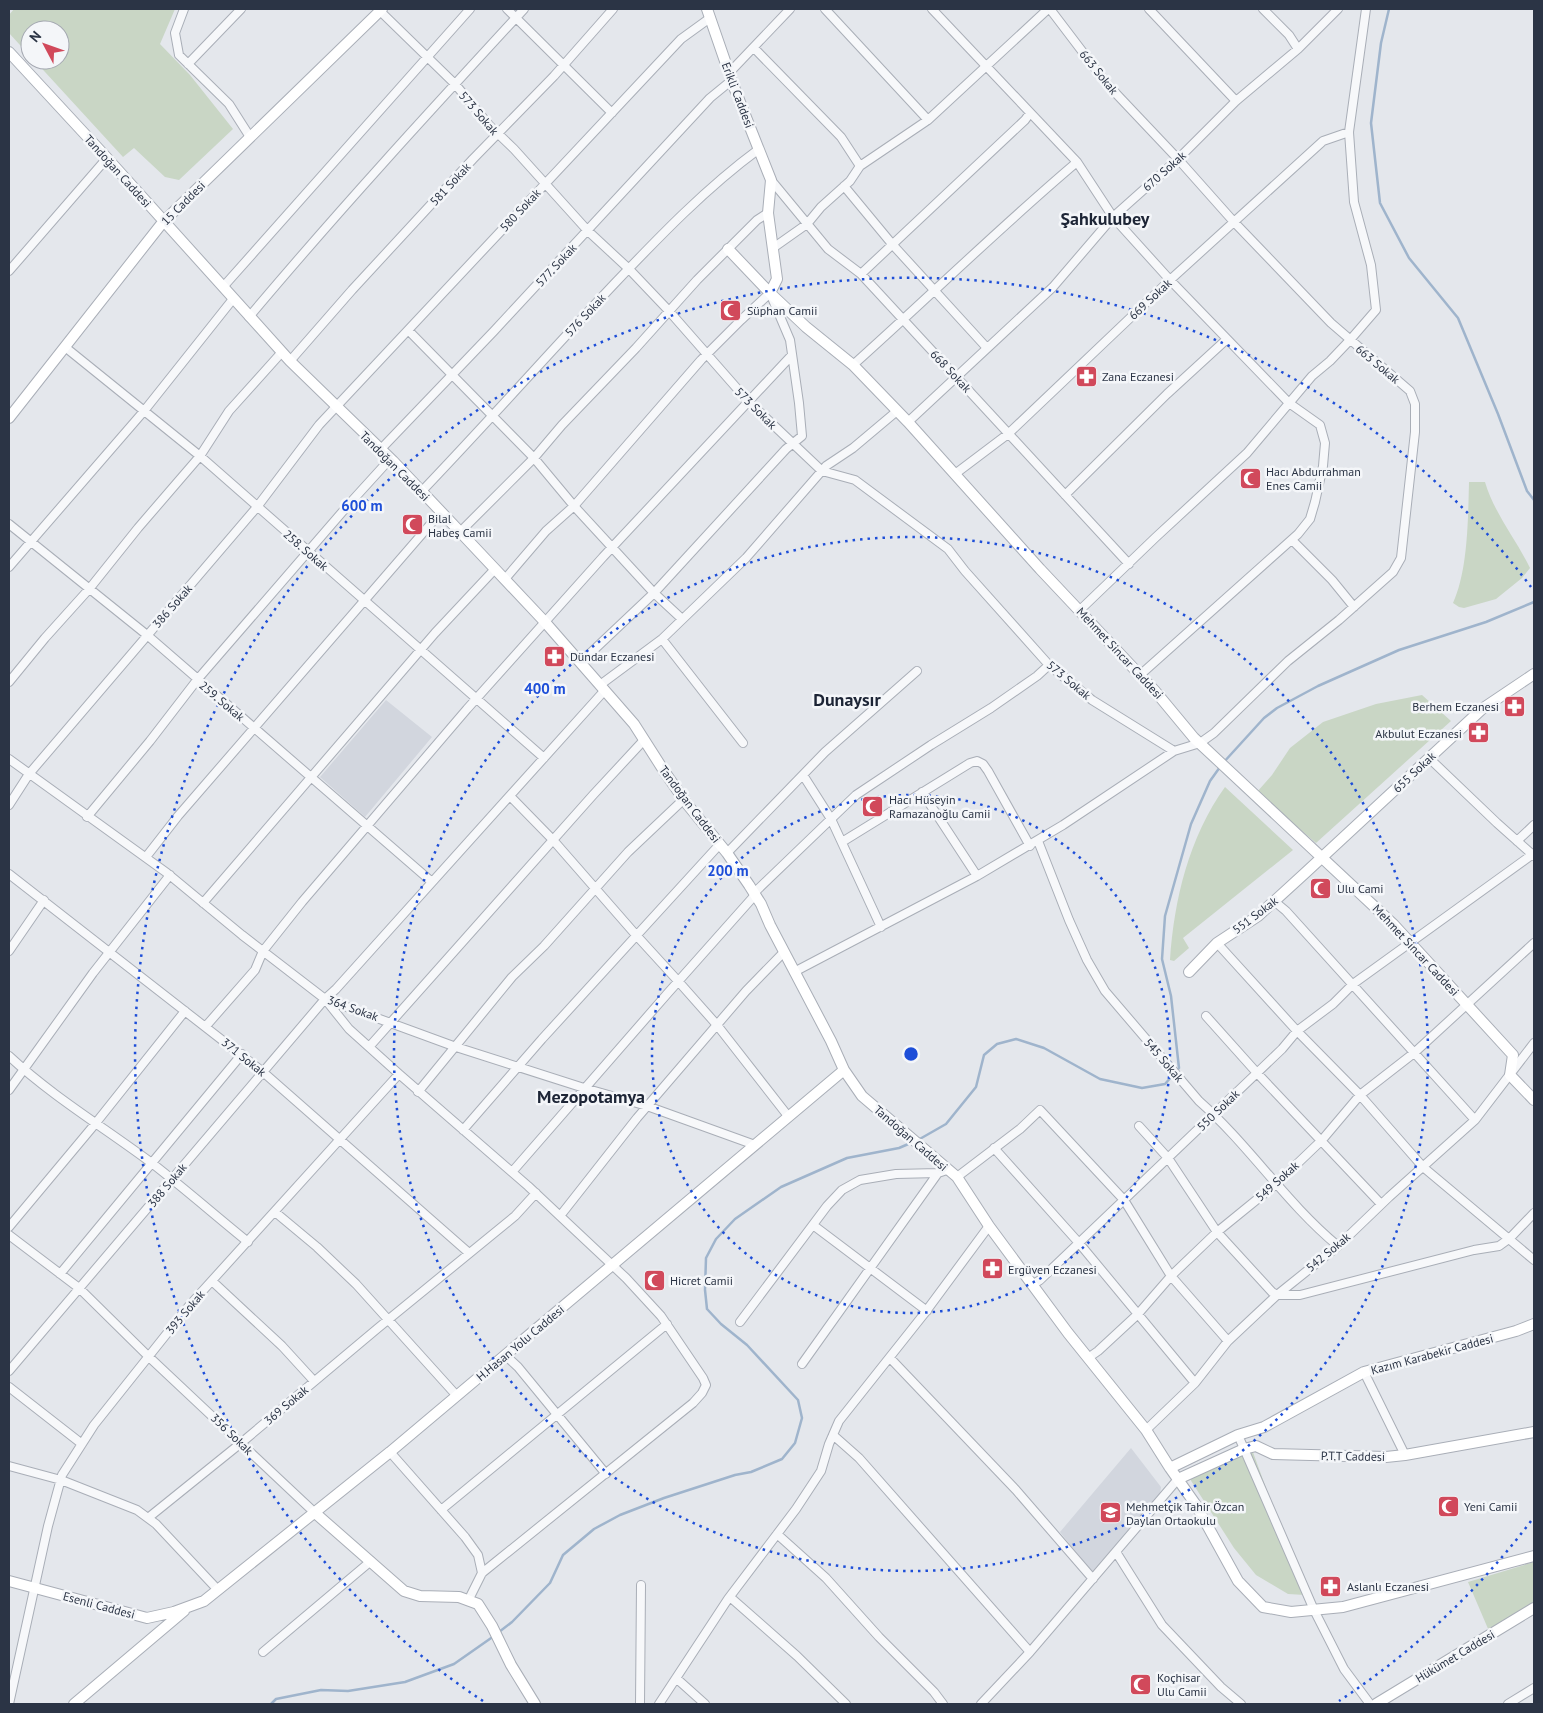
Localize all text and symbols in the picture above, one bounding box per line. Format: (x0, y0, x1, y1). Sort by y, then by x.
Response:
north arrow (20, 20, 70, 70)
text: N (25, 27, 45, 46)
street label: 663 Sokak (1076, 47, 1122, 98)
street label: Erikli Caddesi (719, 60, 757, 130)
street label: 573 Sokak (456, 88, 502, 138)
street label: Tandoğan Caddesi (81, 131, 155, 211)
street label: 670 Sokak (1139, 148, 1189, 194)
street label: 581 Sokak (426, 159, 474, 209)
street label: 15 Caddesi (158, 178, 208, 228)
street label: 580 Sokak (496, 185, 544, 235)
district label: Şahkulubey (1061, 207, 1150, 230)
street label: 577. Sokak (532, 240, 580, 290)
street label: 669 Sokak (1125, 275, 1175, 323)
street label: 576 Sokak (561, 290, 609, 340)
mosque icon: Süphan Camii (719, 298, 743, 322)
place label: Süphan Camii (747, 303, 817, 318)
street label: 663 Sokak (1353, 341, 1403, 387)
street label: 668 Sokak (927, 346, 975, 396)
pharmacy icon: Zana Eczanesi (1074, 364, 1098, 388)
place label: Zana Eczanesi (1102, 369, 1174, 384)
street label: 573 Sokak (732, 384, 780, 432)
street label: Tandoğan Caddesi (357, 428, 433, 504)
place label: Hacı Abdurrahman Enes Camii (1266, 464, 1361, 493)
mosque icon: Hacı Abdurrahman Enes Camii (1238, 466, 1262, 490)
text: 600 m (341, 496, 383, 515)
place label: Bilal Habeş Camii (428, 511, 492, 540)
mosque icon: Bilal Habeş Camii (400, 513, 424, 537)
street label: 258. Sokak (280, 526, 332, 574)
street label: 386 Sokak (149, 581, 195, 631)
street label: Mehmet Sincar Caddesi (1074, 604, 1166, 702)
pharmacy icon: Dündar Eczanesi (542, 644, 566, 668)
place label: Dündar Eczanesi (570, 649, 654, 664)
street label: 573 Sokak (1044, 657, 1094, 703)
street label: 259. Sokak (196, 678, 248, 724)
text: 400 m (524, 679, 566, 698)
district label: Dunaysır (813, 688, 881, 711)
pharmacy icon: Berhem Eczanesi (1503, 694, 1527, 718)
place label: Berhem Eczanesi (1412, 699, 1499, 714)
pharmacy icon: Akbulut Eczanesi (1466, 721, 1490, 745)
place label: Akbulut Eczanesi (1375, 726, 1462, 741)
street label: 655 Sokak (1389, 748, 1439, 796)
street label: Tandoğan Caddesi (656, 762, 724, 846)
place label: Hacı Hüseyin Ramazanoğlu Camii (889, 792, 990, 821)
mosque icon: Hacı Hüseyin Ramazanoğlu Camii (861, 794, 885, 818)
text: 200 m (707, 861, 749, 880)
mosque icon: Ulu Cami (1309, 876, 1333, 900)
place label: Ulu Cami (1337, 881, 1384, 896)
street label: 551 Sokak (1229, 893, 1281, 937)
street label: Mehmet Sincar Caddesi (1370, 901, 1462, 999)
street label: 364 Sokak (325, 992, 381, 1024)
street label: 371 Sokak (219, 1034, 270, 1080)
street label: 545 Sokak (1141, 1035, 1187, 1085)
centre of rings (902, 1045, 920, 1063)
district label: Mezopotamya (537, 1085, 645, 1108)
street label: 550 Sokak (1194, 1086, 1242, 1134)
street label: Tandoğan Caddesi (871, 1102, 951, 1174)
street label: 549 Sokak (1252, 1158, 1302, 1204)
street label: 388 Sokak (144, 1160, 190, 1210)
street label: 542 Sokak (1303, 1229, 1353, 1275)
pharmacy icon: Ergüven Eczanesi (980, 1257, 1004, 1281)
place label: Ergüven Eczanesi (1008, 1262, 1097, 1277)
mosque icon: Hicret Camii (642, 1268, 666, 1292)
place label: Hicret Camii (670, 1273, 733, 1288)
street label: 393 Sokak (162, 1287, 208, 1337)
street label: H.Hasan Yolu Caddesi (473, 1302, 567, 1384)
street label: Kazım Karabekir Caddesi (1369, 1330, 1495, 1378)
street label: 369 Sokak (261, 1382, 311, 1428)
street label: 356 Sokak (208, 1410, 256, 1458)
street label: P.T.T Caddesi (1321, 1448, 1385, 1464)
mosque icon: Yeni Camii (1436, 1494, 1460, 1518)
place label: Mehmetçik Tahir Özcan Daylan Ortaokulu (1126, 1499, 1244, 1528)
place label: Yeni Camii (1464, 1499, 1518, 1514)
school or university icon: Mehmetçik Tahir Özcan Daylan Ortaokulu (1098, 1501, 1122, 1525)
pharmacy icon: Aslanlı Eczanesi (1319, 1574, 1343, 1598)
place label: Aslanlı Eczanesi (1347, 1579, 1429, 1594)
street label: Esenli Caddesi (61, 1588, 137, 1622)
street label: Hükümet Caddesi (1413, 1626, 1497, 1686)
place label: Koçhisar Ulu Camii (1157, 1670, 1207, 1699)
mosque icon: Koçhisar Ulu Camii (1129, 1672, 1153, 1696)

